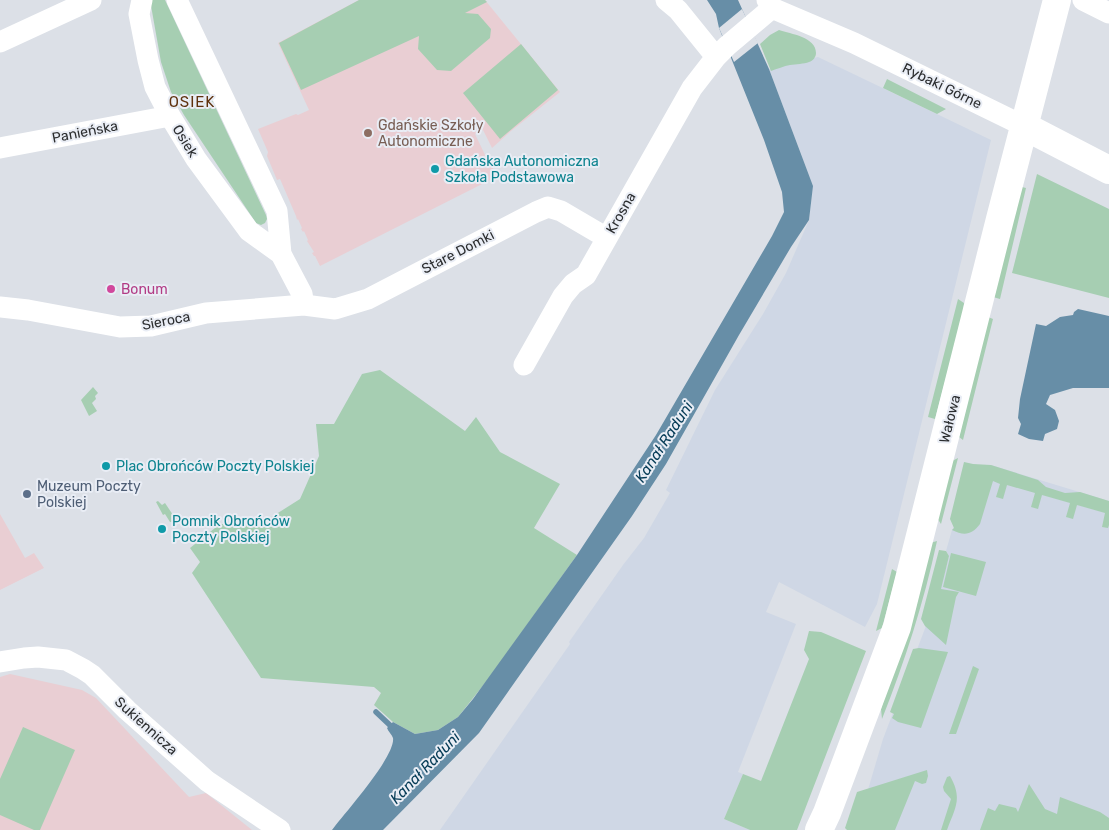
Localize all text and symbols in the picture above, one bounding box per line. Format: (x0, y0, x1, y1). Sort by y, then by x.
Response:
street label: Rybaki Górne (900, 59, 985, 113)
district label: OSIEK (169, 93, 215, 111)
street label: Panieńska (51, 117, 119, 147)
place label: Gdańskie Szkoły Autonomiczne (378, 117, 484, 150)
street label: Osiek (168, 122, 202, 161)
marker: Gdańskie Szkoły Autonomiczne (362, 127, 374, 139)
place label: Gdańska Autonomiczna Szkoła Podstawowa (445, 153, 599, 186)
marker: Gdańska Autonomiczna Szkoła Podstawowa (429, 163, 441, 175)
street label: Krosna (602, 189, 640, 237)
street label: Stare Domki (419, 226, 497, 278)
place label: Bonum (121, 281, 168, 298)
marker: Bonum (105, 283, 117, 295)
street label: Sieroca (141, 308, 191, 334)
street label: Wałowa (936, 393, 964, 445)
water label: Kanał Raduni (631, 398, 697, 486)
place label: Plac Obrońców Poczty Polskiej (116, 458, 314, 475)
marker: Plac Obrońców Poczty Polskiej (100, 460, 112, 472)
place label: Muzeum Poczty Polskiej (37, 478, 141, 511)
marker: Muzeum Poczty Polskiej (21, 488, 33, 500)
place label: Pomnik Obrońców Poczty Polskiej (172, 513, 290, 546)
marker: Pomnik Obrońców Poczty Polskiej (156, 523, 168, 535)
street label: Sukiennicza (111, 693, 181, 759)
water label: Kanał Raduni (386, 728, 464, 808)

